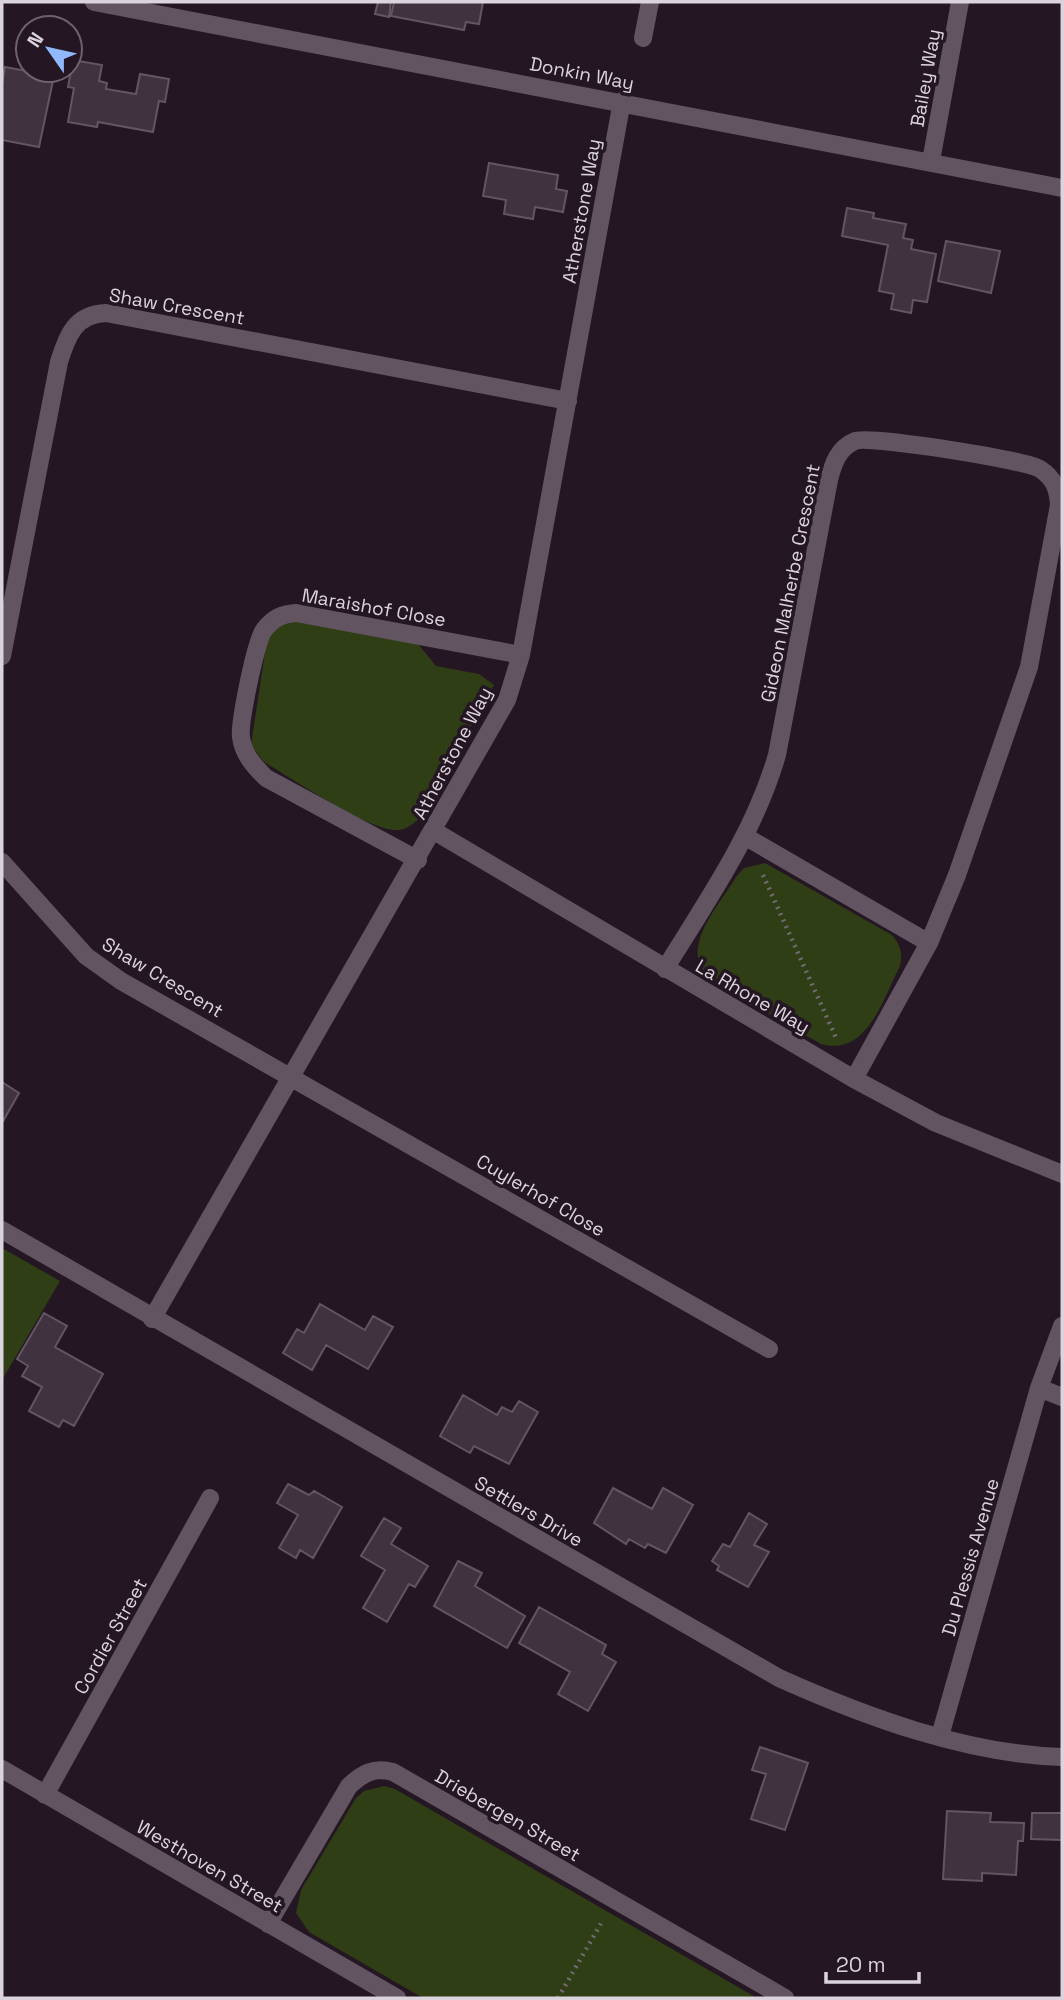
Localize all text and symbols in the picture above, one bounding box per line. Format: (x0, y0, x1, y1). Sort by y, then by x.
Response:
north arrow (14, 14, 84, 84)
street label: Bailey Way (905, 27, 946, 129)
text: N (21, 28, 49, 52)
street label: Donkin Way (527, 51, 636, 96)
street label: Atherstone Way (556, 137, 607, 285)
street label: Shaw Crescent (107, 282, 247, 331)
street label: Gideon Malherbe Crescent (755, 462, 826, 704)
street label: Maraishof Close (300, 583, 448, 632)
street label: Atherstone Way (407, 683, 498, 824)
street label: Shaw Crescent (98, 931, 228, 1023)
street label: La Rhone Way (691, 954, 814, 1039)
street label: Cuylerhof Close (472, 1148, 610, 1242)
street label: Settlers Drive (470, 1470, 587, 1553)
street label: Du Plessis Avenue (936, 1475, 1005, 1639)
street label: Cordier Street (68, 1574, 153, 1699)
street label: Driebergen Street (430, 1764, 585, 1867)
street label: Westhoven Street (132, 1814, 287, 1918)
scale bar (826, 1940, 919, 1984)
text: 20 m (836, 1951, 886, 1978)

